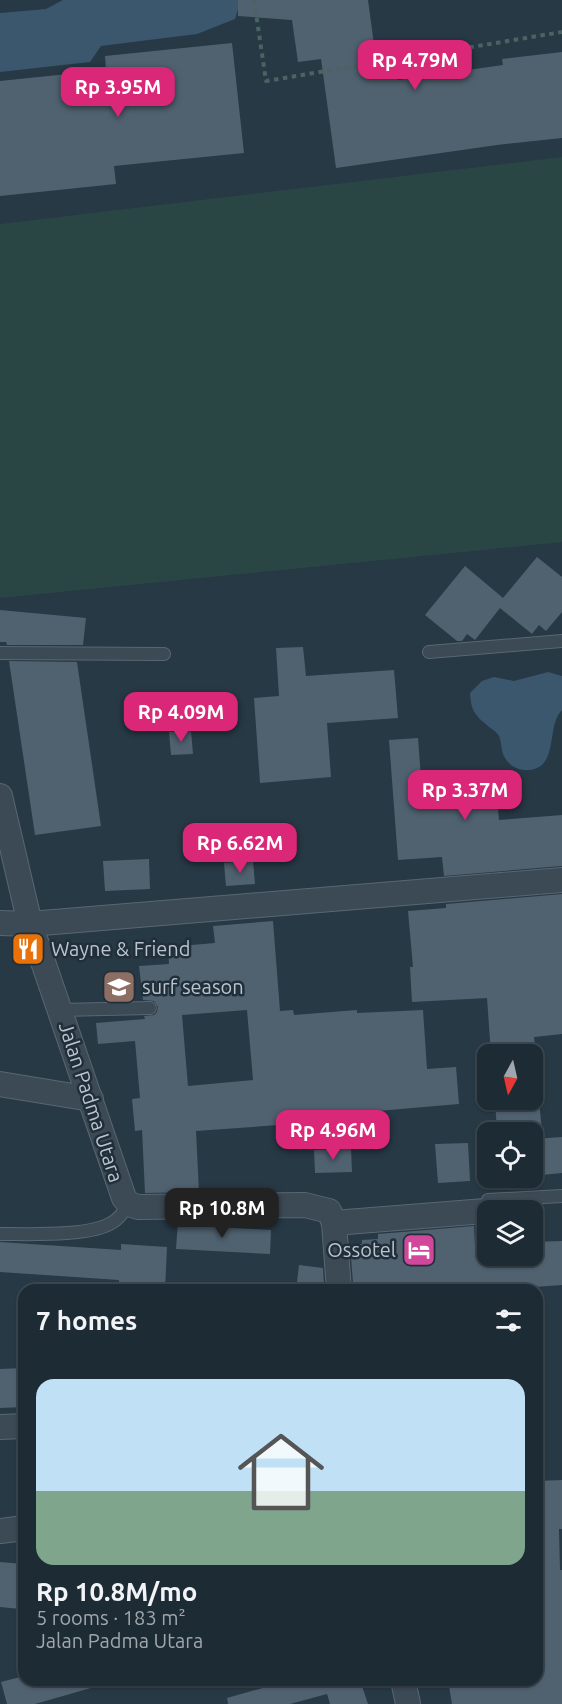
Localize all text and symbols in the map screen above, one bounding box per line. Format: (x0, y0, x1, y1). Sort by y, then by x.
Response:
pin: Rp 4.79M (353, 40, 477, 91)
text: Rp 4.79M (372, 48, 458, 71)
pin: Rp 3.95M (56, 67, 180, 118)
text: Rp 3.95M (75, 75, 161, 98)
pin: Rp 4.09M (119, 692, 243, 743)
text: Rp 4.09M (138, 700, 224, 723)
pin: Rp 3.37M (403, 770, 527, 821)
text: Rp 3.37M (422, 778, 508, 801)
pin: Rp 6.62M (178, 823, 302, 874)
text: Rp 6.62M (197, 831, 283, 854)
restaurant icon: Wayne & Friend (10, 931, 46, 967)
place label: Wayne & Friend (51, 937, 190, 960)
school or university icon: surf season (101, 969, 137, 1005)
place label: surf season (142, 975, 244, 998)
street label: Jalan Padma Utara (55, 1019, 128, 1185)
north arrow (477, 1044, 543, 1110)
map controls (477, 1044, 543, 1266)
pin: Rp 4.96M (271, 1110, 395, 1161)
text: Rp 4.96M (290, 1118, 376, 1141)
button: locate (477, 1122, 543, 1188)
pin: Rp 10.8M (160, 1188, 284, 1239)
text: Rp 10.8M (179, 1196, 265, 1219)
button: layers (477, 1200, 543, 1266)
hotel icon: Ossotel (401, 1232, 437, 1268)
place label: Ossotel (327, 1238, 396, 1261)
icon: filters (492, 1304, 525, 1337)
text: 7 homes (36, 1306, 137, 1335)
icon: home (227, 1418, 335, 1526)
text: Rp 10.8M/mo (36, 1577, 197, 1606)
text: 5 rooms · 183 m² (36, 1606, 186, 1629)
text: Jalan Padma Utara (36, 1629, 203, 1652)

